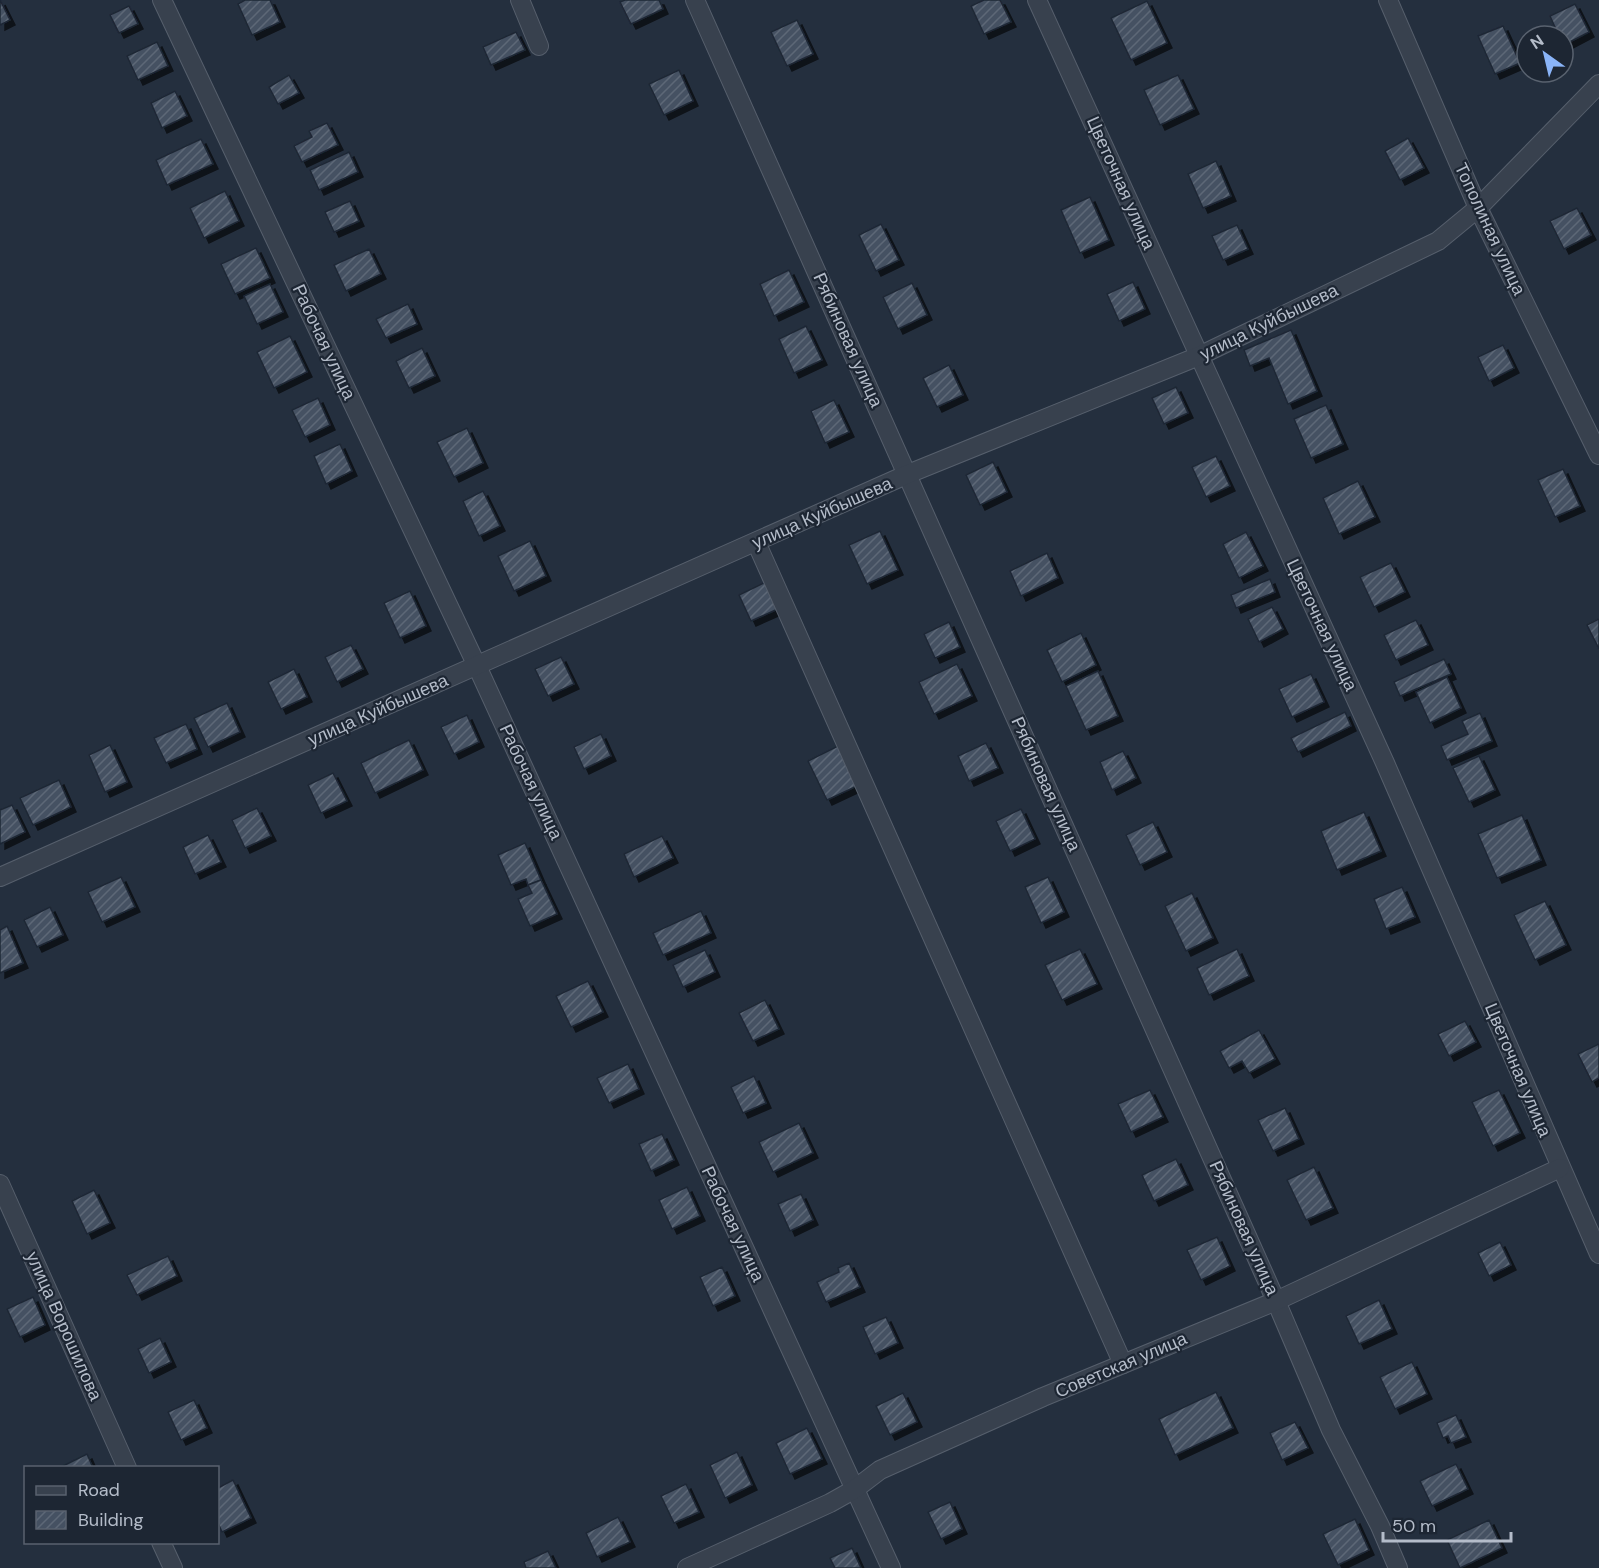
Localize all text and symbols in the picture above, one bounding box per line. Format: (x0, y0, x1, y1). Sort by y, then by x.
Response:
north arrow (1515, 24, 1575, 84)
text: N (1526, 30, 1548, 54)
street label: Цветочная улица (1081, 113, 1161, 254)
street label: Тополиная улица (1449, 159, 1532, 300)
street label: Рябиновая улица (808, 269, 889, 412)
street label: улица Куйбышева (1196, 278, 1343, 366)
street label: Рабочая улица (287, 280, 362, 404)
street label: улица Куйбышева (748, 471, 897, 555)
street label: Цветочная улица (1281, 555, 1364, 696)
street label: улица Куйбышева (304, 668, 453, 752)
street label: Рябиновая улица (1006, 713, 1087, 856)
street label: Рабочая улица (494, 720, 569, 844)
street label: Цветочная улица (1479, 999, 1557, 1141)
street label: Рябиновая улица (1204, 1157, 1285, 1300)
street label: Рабочая улица (696, 1162, 771, 1286)
street label: улица Ворошилова (20, 1248, 108, 1405)
street label: Советская улица (1051, 1326, 1192, 1404)
legend (24, 1466, 219, 1544)
text: Road (78, 1478, 120, 1502)
scale bar (1383, 1505, 1510, 1543)
text: Building (78, 1508, 143, 1532)
text: 50 m (1392, 1514, 1436, 1538)

